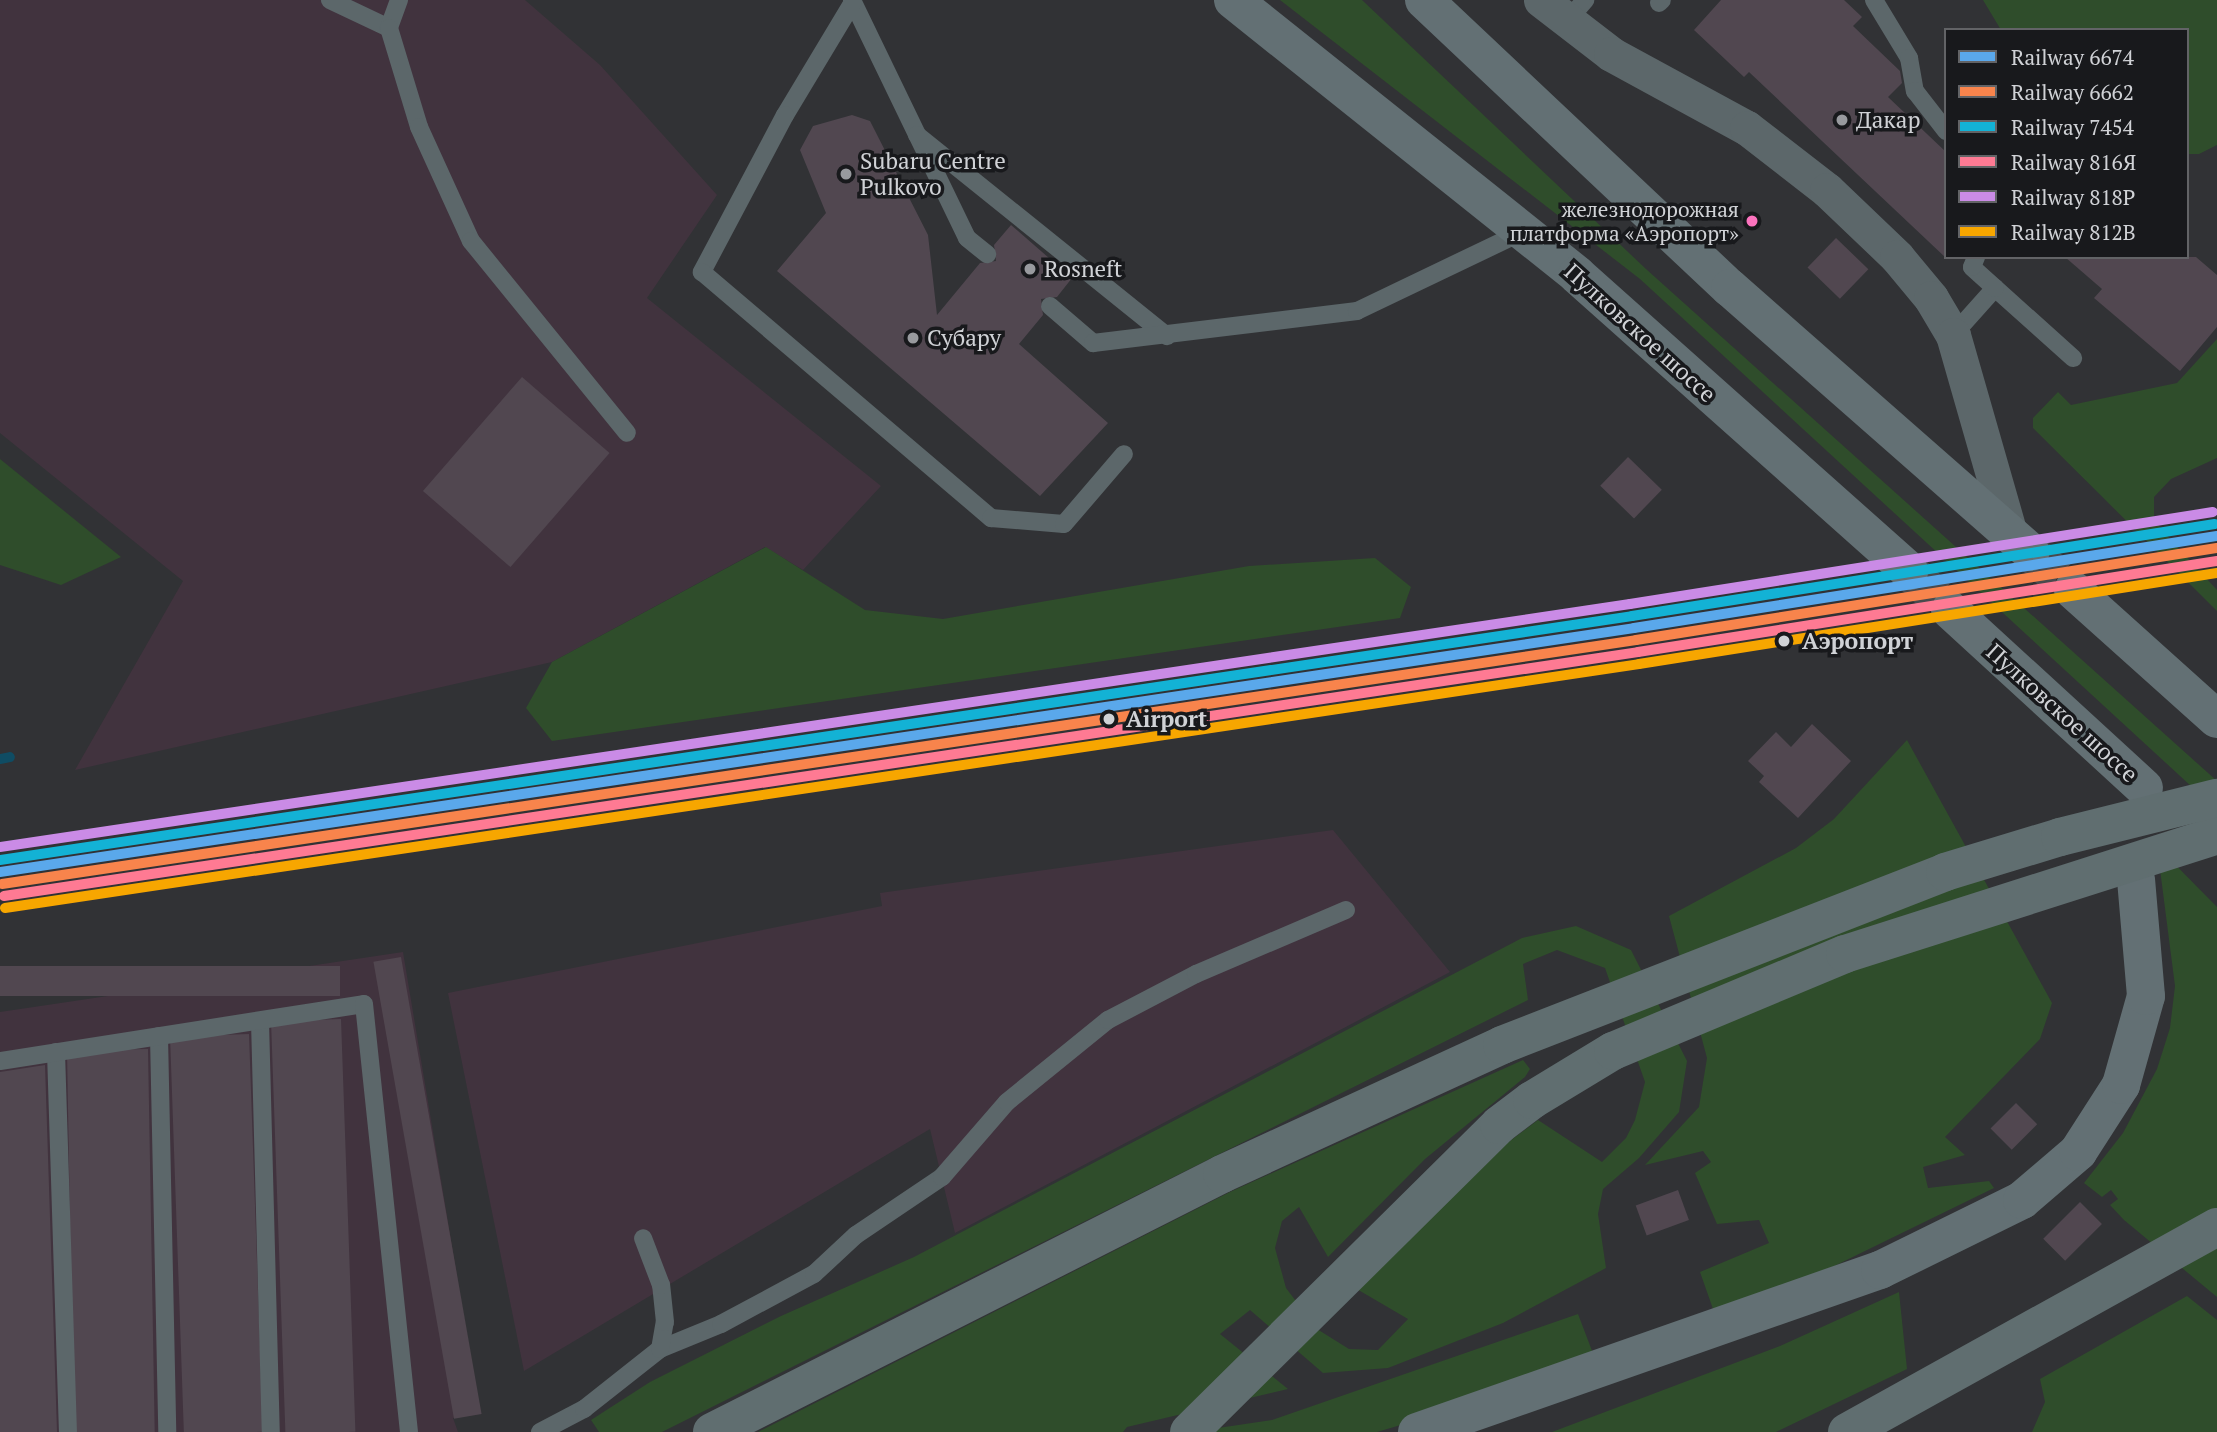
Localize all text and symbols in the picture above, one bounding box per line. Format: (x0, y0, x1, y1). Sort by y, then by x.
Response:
legend (1944, 28, 2189, 259)
text: Railway 6674 (2011, 43, 2134, 71)
text: Railway 6662 (2011, 78, 2134, 106)
place label: Дакар (1856, 106, 1920, 134)
marker: Дакар (1834, 112, 1850, 128)
text: Railway 7454 (2011, 113, 2134, 141)
place label: Subaru Centre Pulkovo (860, 147, 1006, 201)
text: Railway 816Я (2011, 148, 2136, 176)
marker: Subaru Centre Pulkovo (838, 166, 854, 182)
text: Railway 818Р (2011, 183, 2135, 211)
place label: железнодорожная платформа «Аэропорт» (1510, 196, 1739, 246)
marker: железнодорожная платформа «Аэропорт» (1745, 214, 1759, 228)
text: Railway 812В (2011, 218, 2136, 246)
place label: Rosneft (1044, 255, 1122, 283)
street label: Пулковское шоссе (1559, 258, 1721, 408)
marker: Rosneft (1022, 261, 1038, 277)
place label: Субару (927, 324, 1001, 352)
marker: Субару (905, 330, 921, 346)
place label: Аэропорт (1802, 627, 1913, 655)
marker: Аэропорт (1773, 630, 1795, 652)
street label: Пулковское шоссе (1981, 638, 2143, 788)
place label: Airport (1126, 705, 1207, 733)
marker: Airport (1098, 708, 1120, 730)

